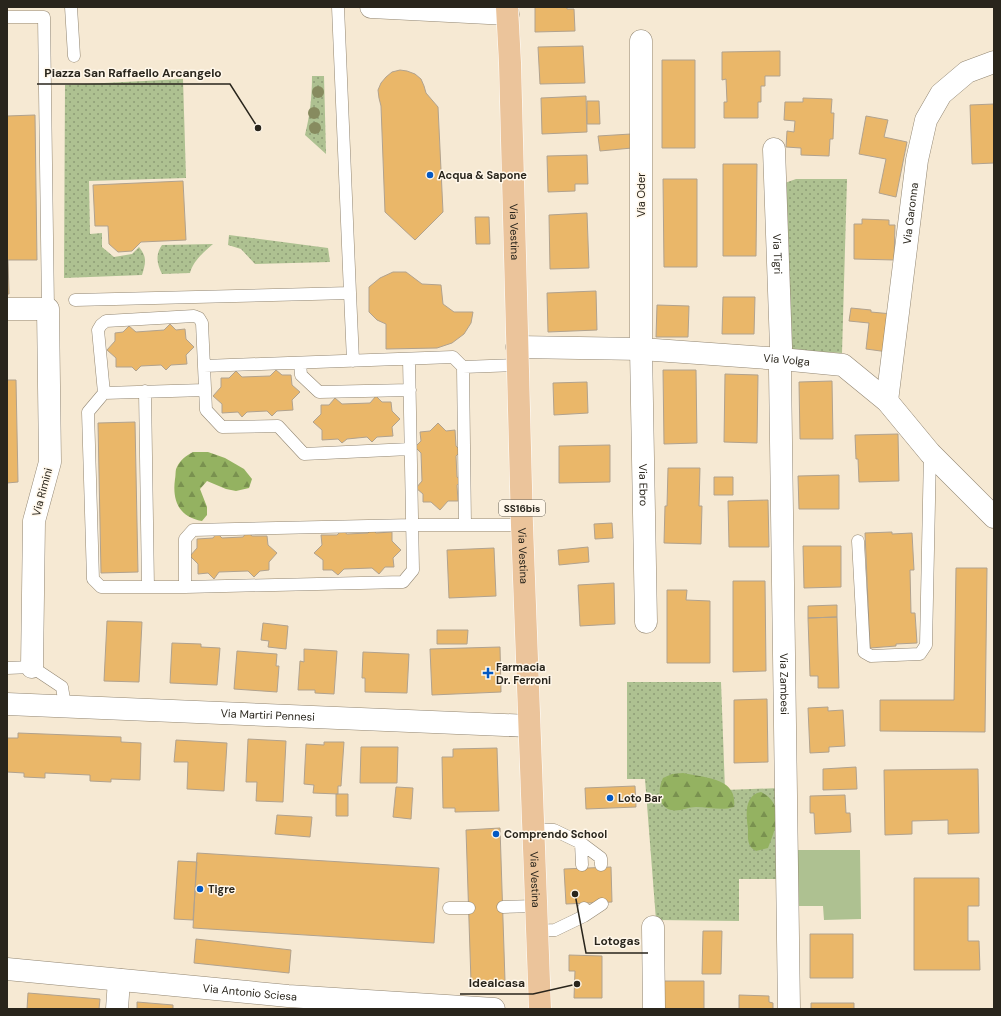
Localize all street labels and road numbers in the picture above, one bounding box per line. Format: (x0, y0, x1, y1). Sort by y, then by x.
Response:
street label: Via Oder (634, 173, 648, 217)
street label: Via Garonna (900, 182, 921, 245)
street label: Via Vestina (507, 204, 522, 260)
street label: Via Tigri (770, 233, 785, 274)
street label: Via Volga (763, 351, 811, 369)
street label: Via Ebro (636, 464, 651, 506)
street label: Via Rimini (29, 466, 55, 518)
road number: SS16bis (499, 500, 545, 516)
street label: Via Vestina (515, 527, 531, 584)
street label: Via Zambesi (777, 653, 792, 715)
street label: Via Martiri Pennesi (220, 706, 315, 724)
street label: Via Vestina (527, 851, 543, 908)
street label: Via Antonio Sciesa (202, 981, 298, 1004)

